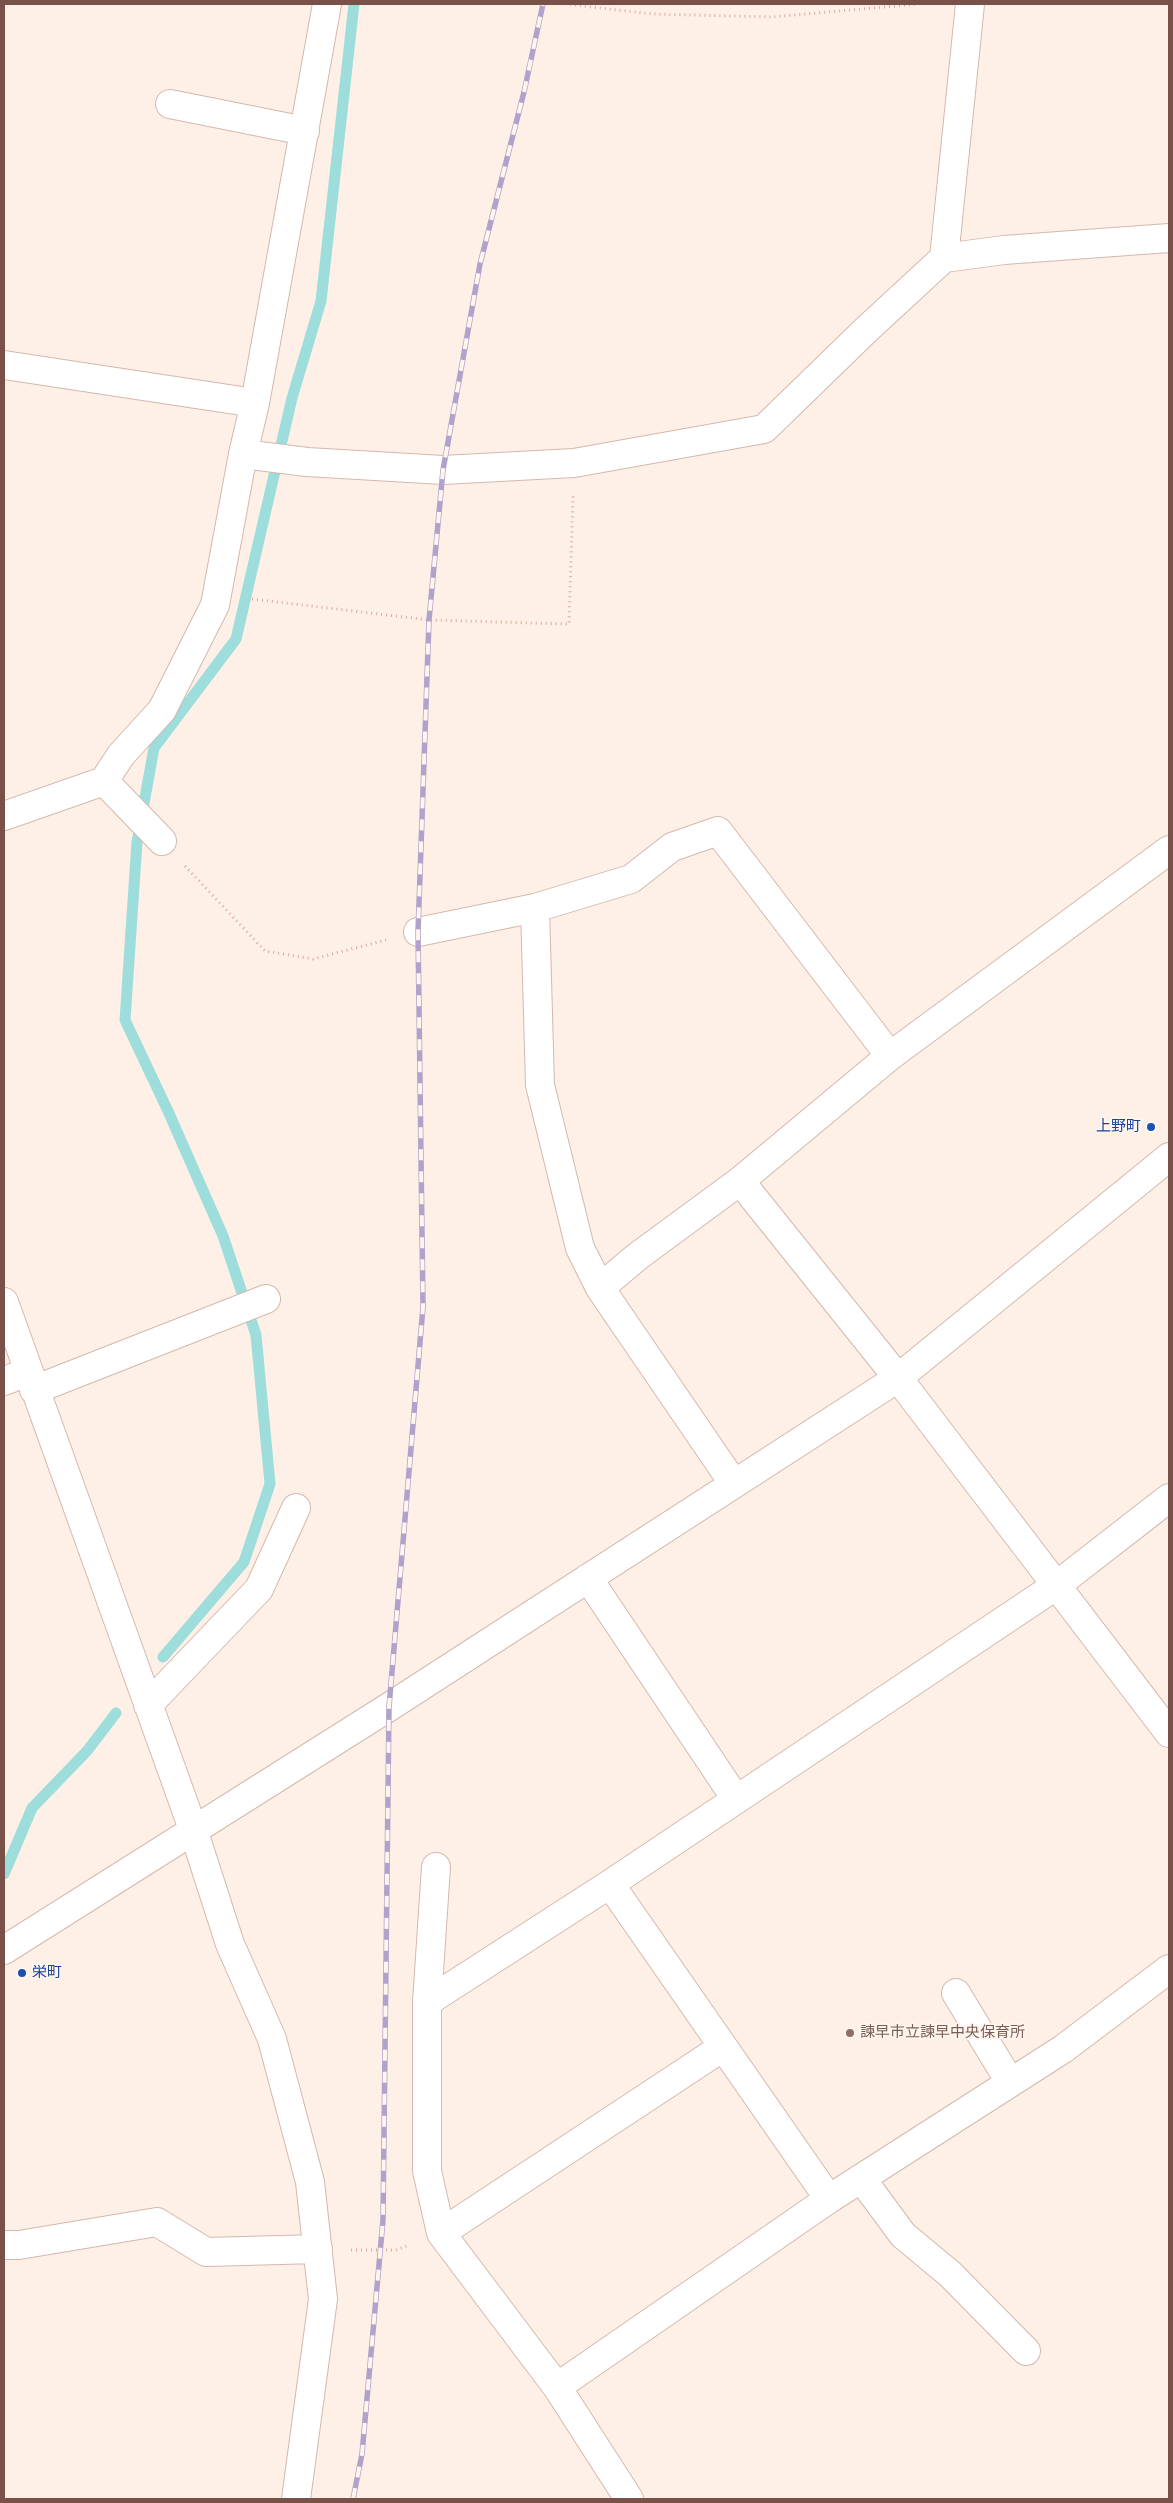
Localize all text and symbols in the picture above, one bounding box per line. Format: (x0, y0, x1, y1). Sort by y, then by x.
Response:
place label: 上野町 (1096, 1118, 1141, 1136)
marker: 上野町 (1145, 1121, 1157, 1133)
place label: 栄町 (32, 1964, 62, 1982)
marker: 栄町 (16, 1967, 28, 1979)
place label: 諫早市立諫早中央保育所 (860, 2024, 1025, 2042)
marker: 諫早市立諫早中央保育所 (844, 2027, 856, 2039)

